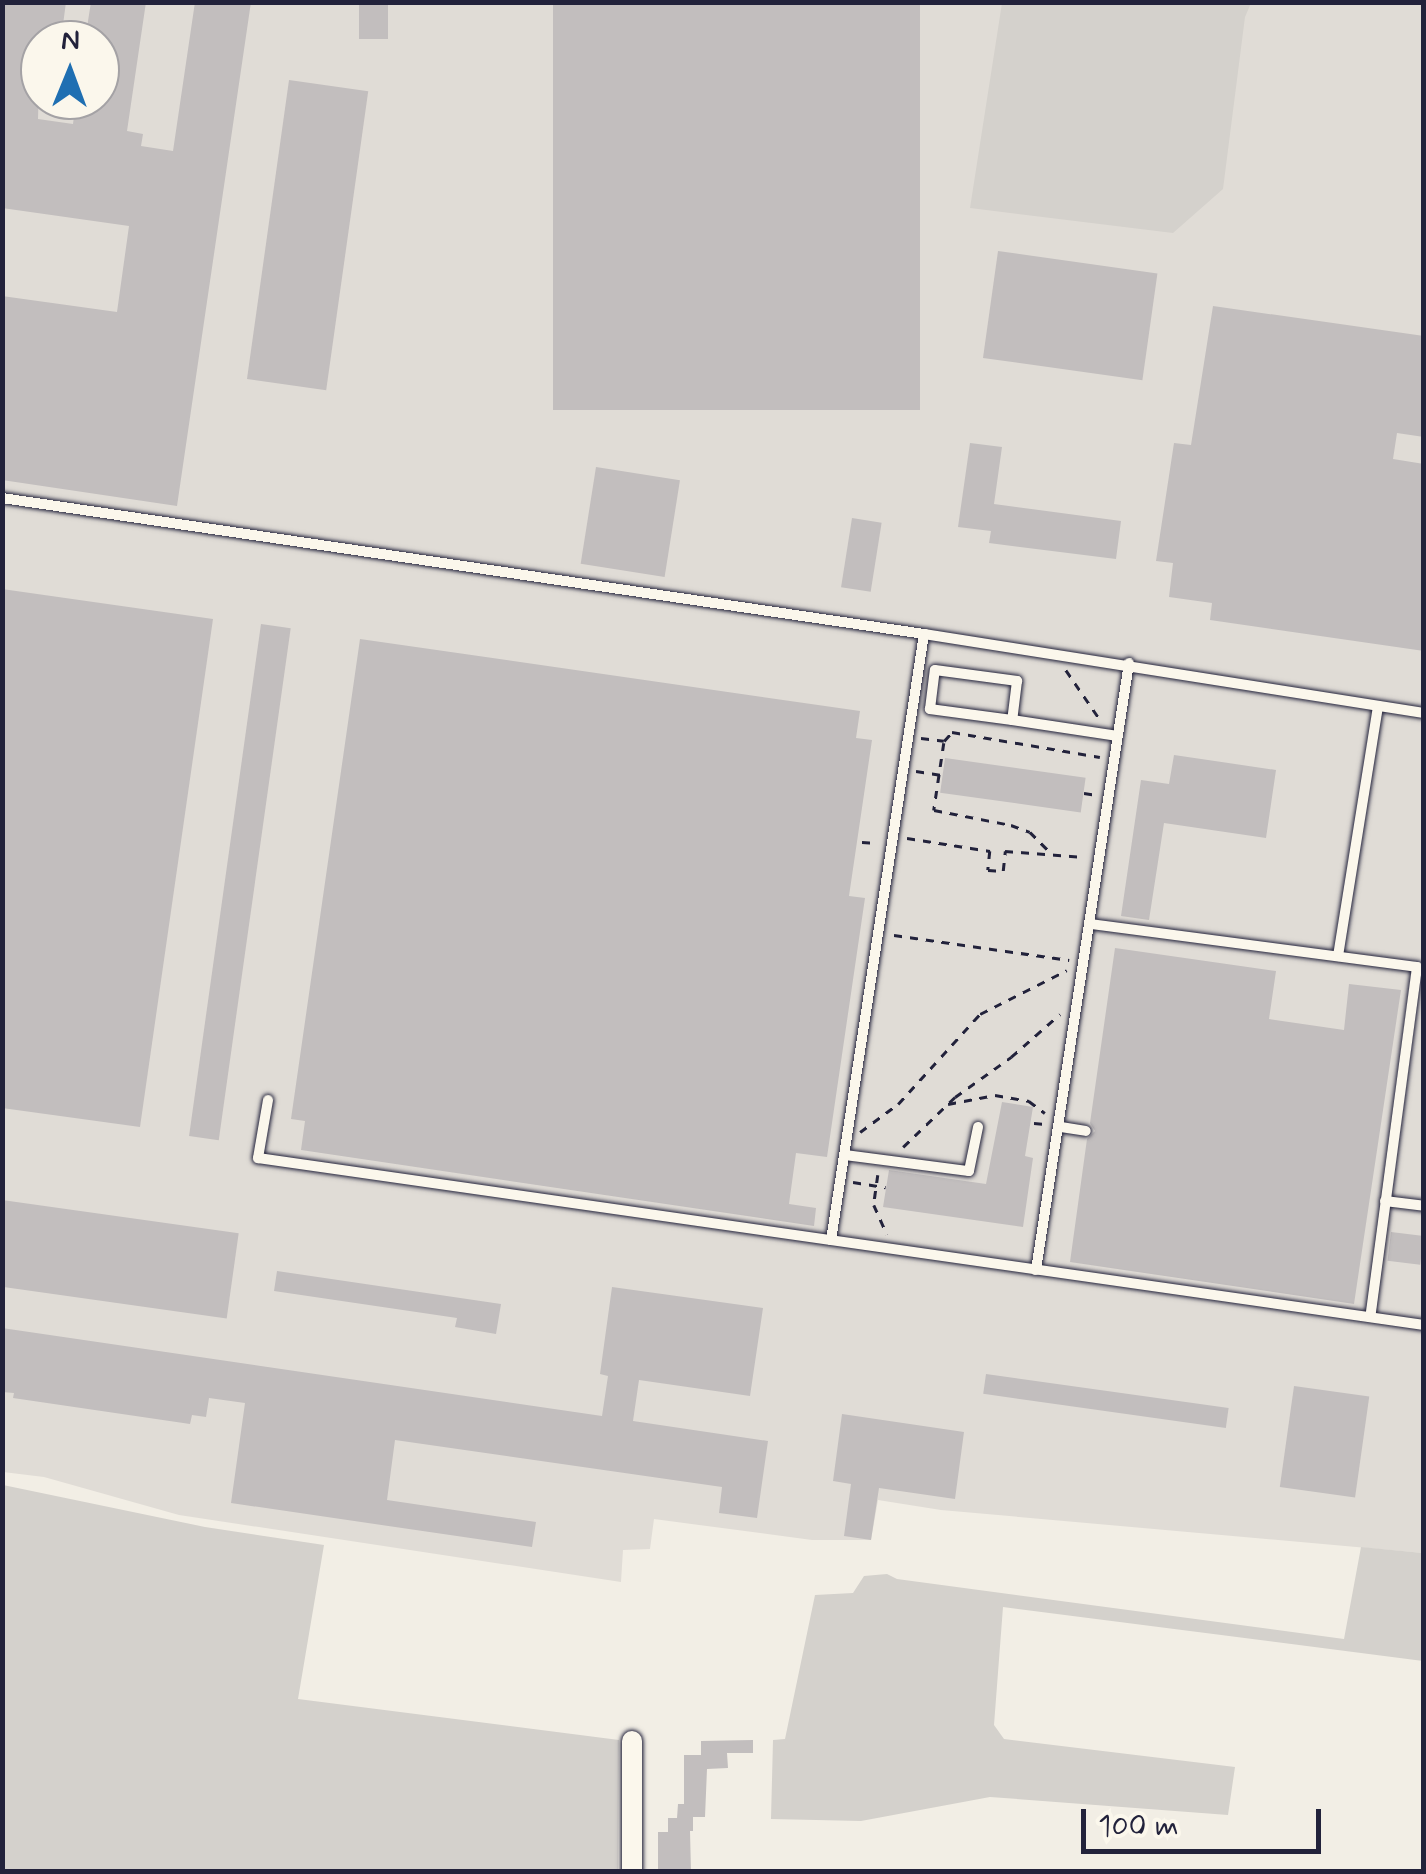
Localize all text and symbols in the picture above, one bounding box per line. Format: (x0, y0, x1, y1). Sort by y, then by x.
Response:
north arrow (20, 20, 120, 120)
text: N (61, 23, 80, 60)
scale bar (1086, 1789, 1326, 1851)
text: 100 m (1098, 1807, 1179, 1846)

